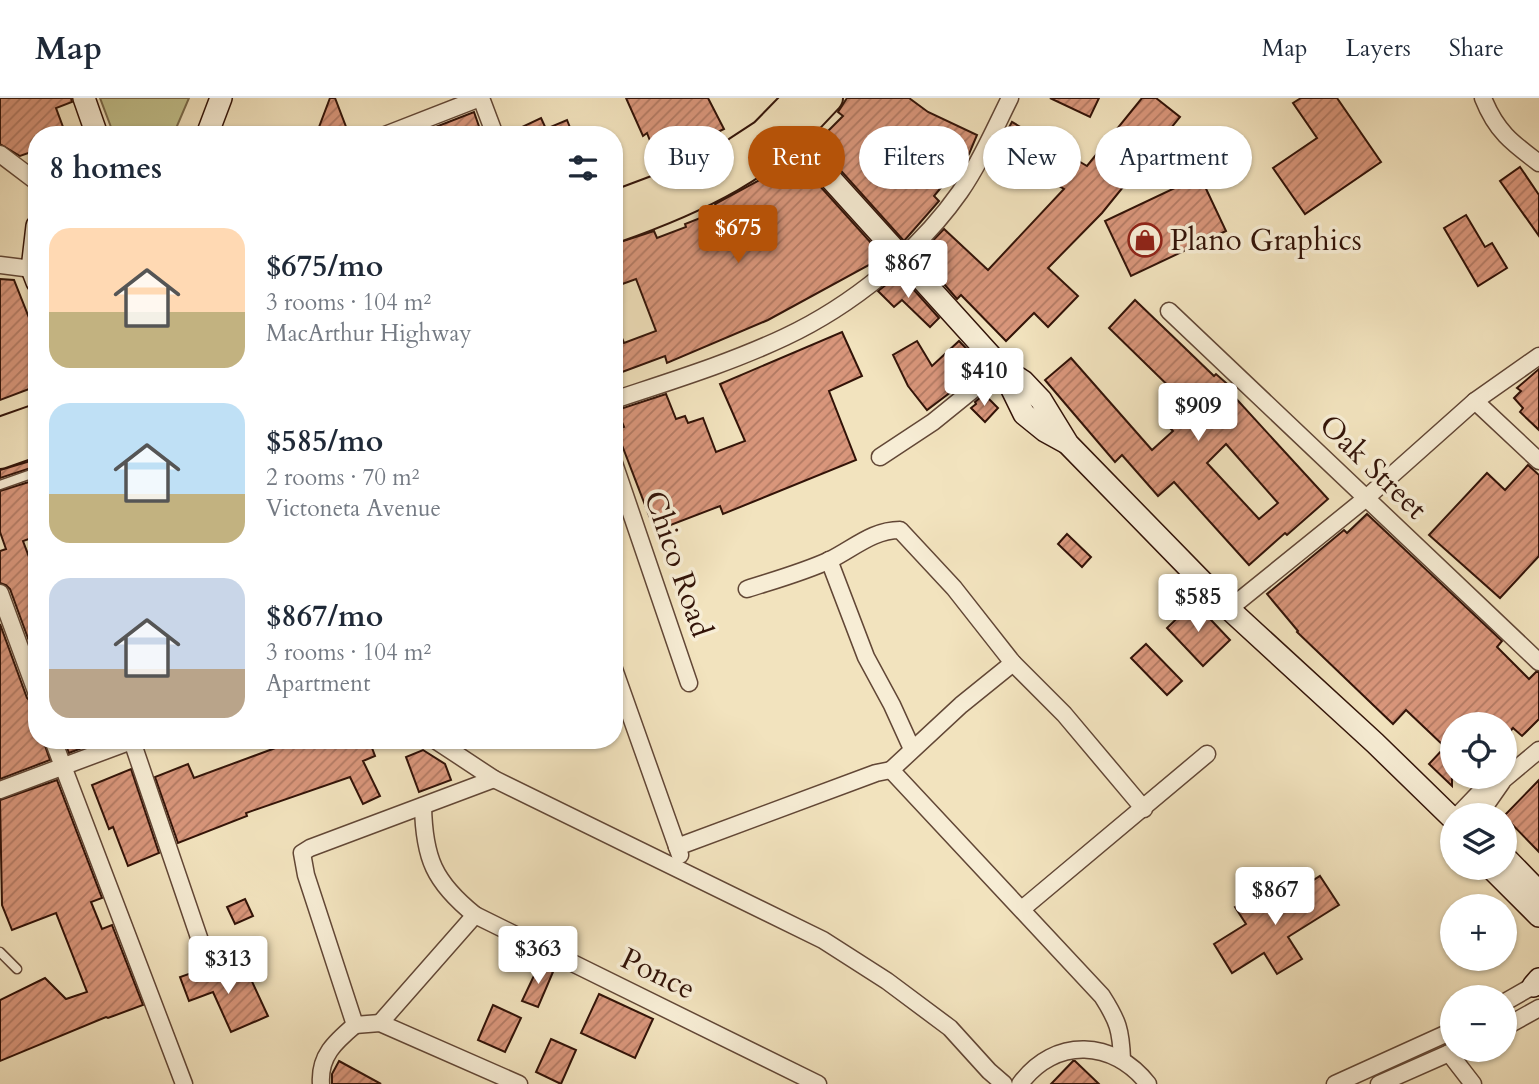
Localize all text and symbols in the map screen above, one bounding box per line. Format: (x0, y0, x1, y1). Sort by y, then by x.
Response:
text: Map (35, 26, 102, 71)
text: Map (1262, 32, 1308, 65)
text: Layers (1346, 32, 1411, 65)
text: Share (1449, 32, 1504, 65)
chip: Buy (644, 126, 734, 189)
chip: Rent (748, 126, 845, 189)
chip: Filters (859, 126, 969, 189)
chip: New (983, 126, 1081, 189)
chip: Apartment (1095, 126, 1252, 189)
text: 8 homes (49, 148, 162, 189)
icon: filters (564, 149, 602, 187)
pin: $675 (697, 206, 779, 265)
text: $675 (714, 212, 762, 243)
place label: Plano Graphics (1170, 220, 1362, 261)
shop icon: Plano Graphics (1126, 221, 1164, 259)
pin: $867 (867, 240, 949, 300)
text: $675/mo (266, 246, 383, 287)
text: $867 (884, 247, 932, 278)
icon: home (105, 256, 189, 340)
text: 3 rooms · 104 m² (266, 287, 431, 318)
text: MacArthur Highway (266, 318, 472, 349)
pin: $410 (943, 348, 1025, 408)
text: $410 (960, 355, 1008, 386)
pin: $909 (1157, 384, 1239, 443)
text: $909 (1174, 390, 1222, 421)
street label: Oak Street (1310, 405, 1436, 529)
text: $585/mo (266, 421, 383, 462)
icon: home (105, 431, 189, 515)
text: 2 rooms · 70 m² (266, 462, 419, 493)
street label: Chico Road (634, 486, 722, 642)
text: Victoneta Avenue (266, 493, 441, 524)
pin: $585 (1157, 574, 1239, 634)
text: $585 (1174, 581, 1222, 612)
text: $867/mo (266, 596, 383, 637)
icon: home (105, 606, 189, 690)
text: 3 rooms · 104 m² (266, 637, 431, 668)
text: Apartment (266, 668, 370, 699)
map controls (1440, 712, 1517, 1062)
button: locate (1440, 712, 1517, 789)
button: layers (1440, 803, 1517, 880)
pin: $867 (1234, 868, 1316, 927)
text: $867 (1251, 874, 1299, 905)
button: + (1440, 894, 1517, 971)
pin: $363 (497, 926, 579, 986)
text: $363 (514, 933, 562, 964)
pin: $313 (187, 936, 269, 996)
street label: Ponce (614, 938, 702, 1010)
text: $313 (204, 943, 252, 974)
button: − (1440, 985, 1517, 1062)

